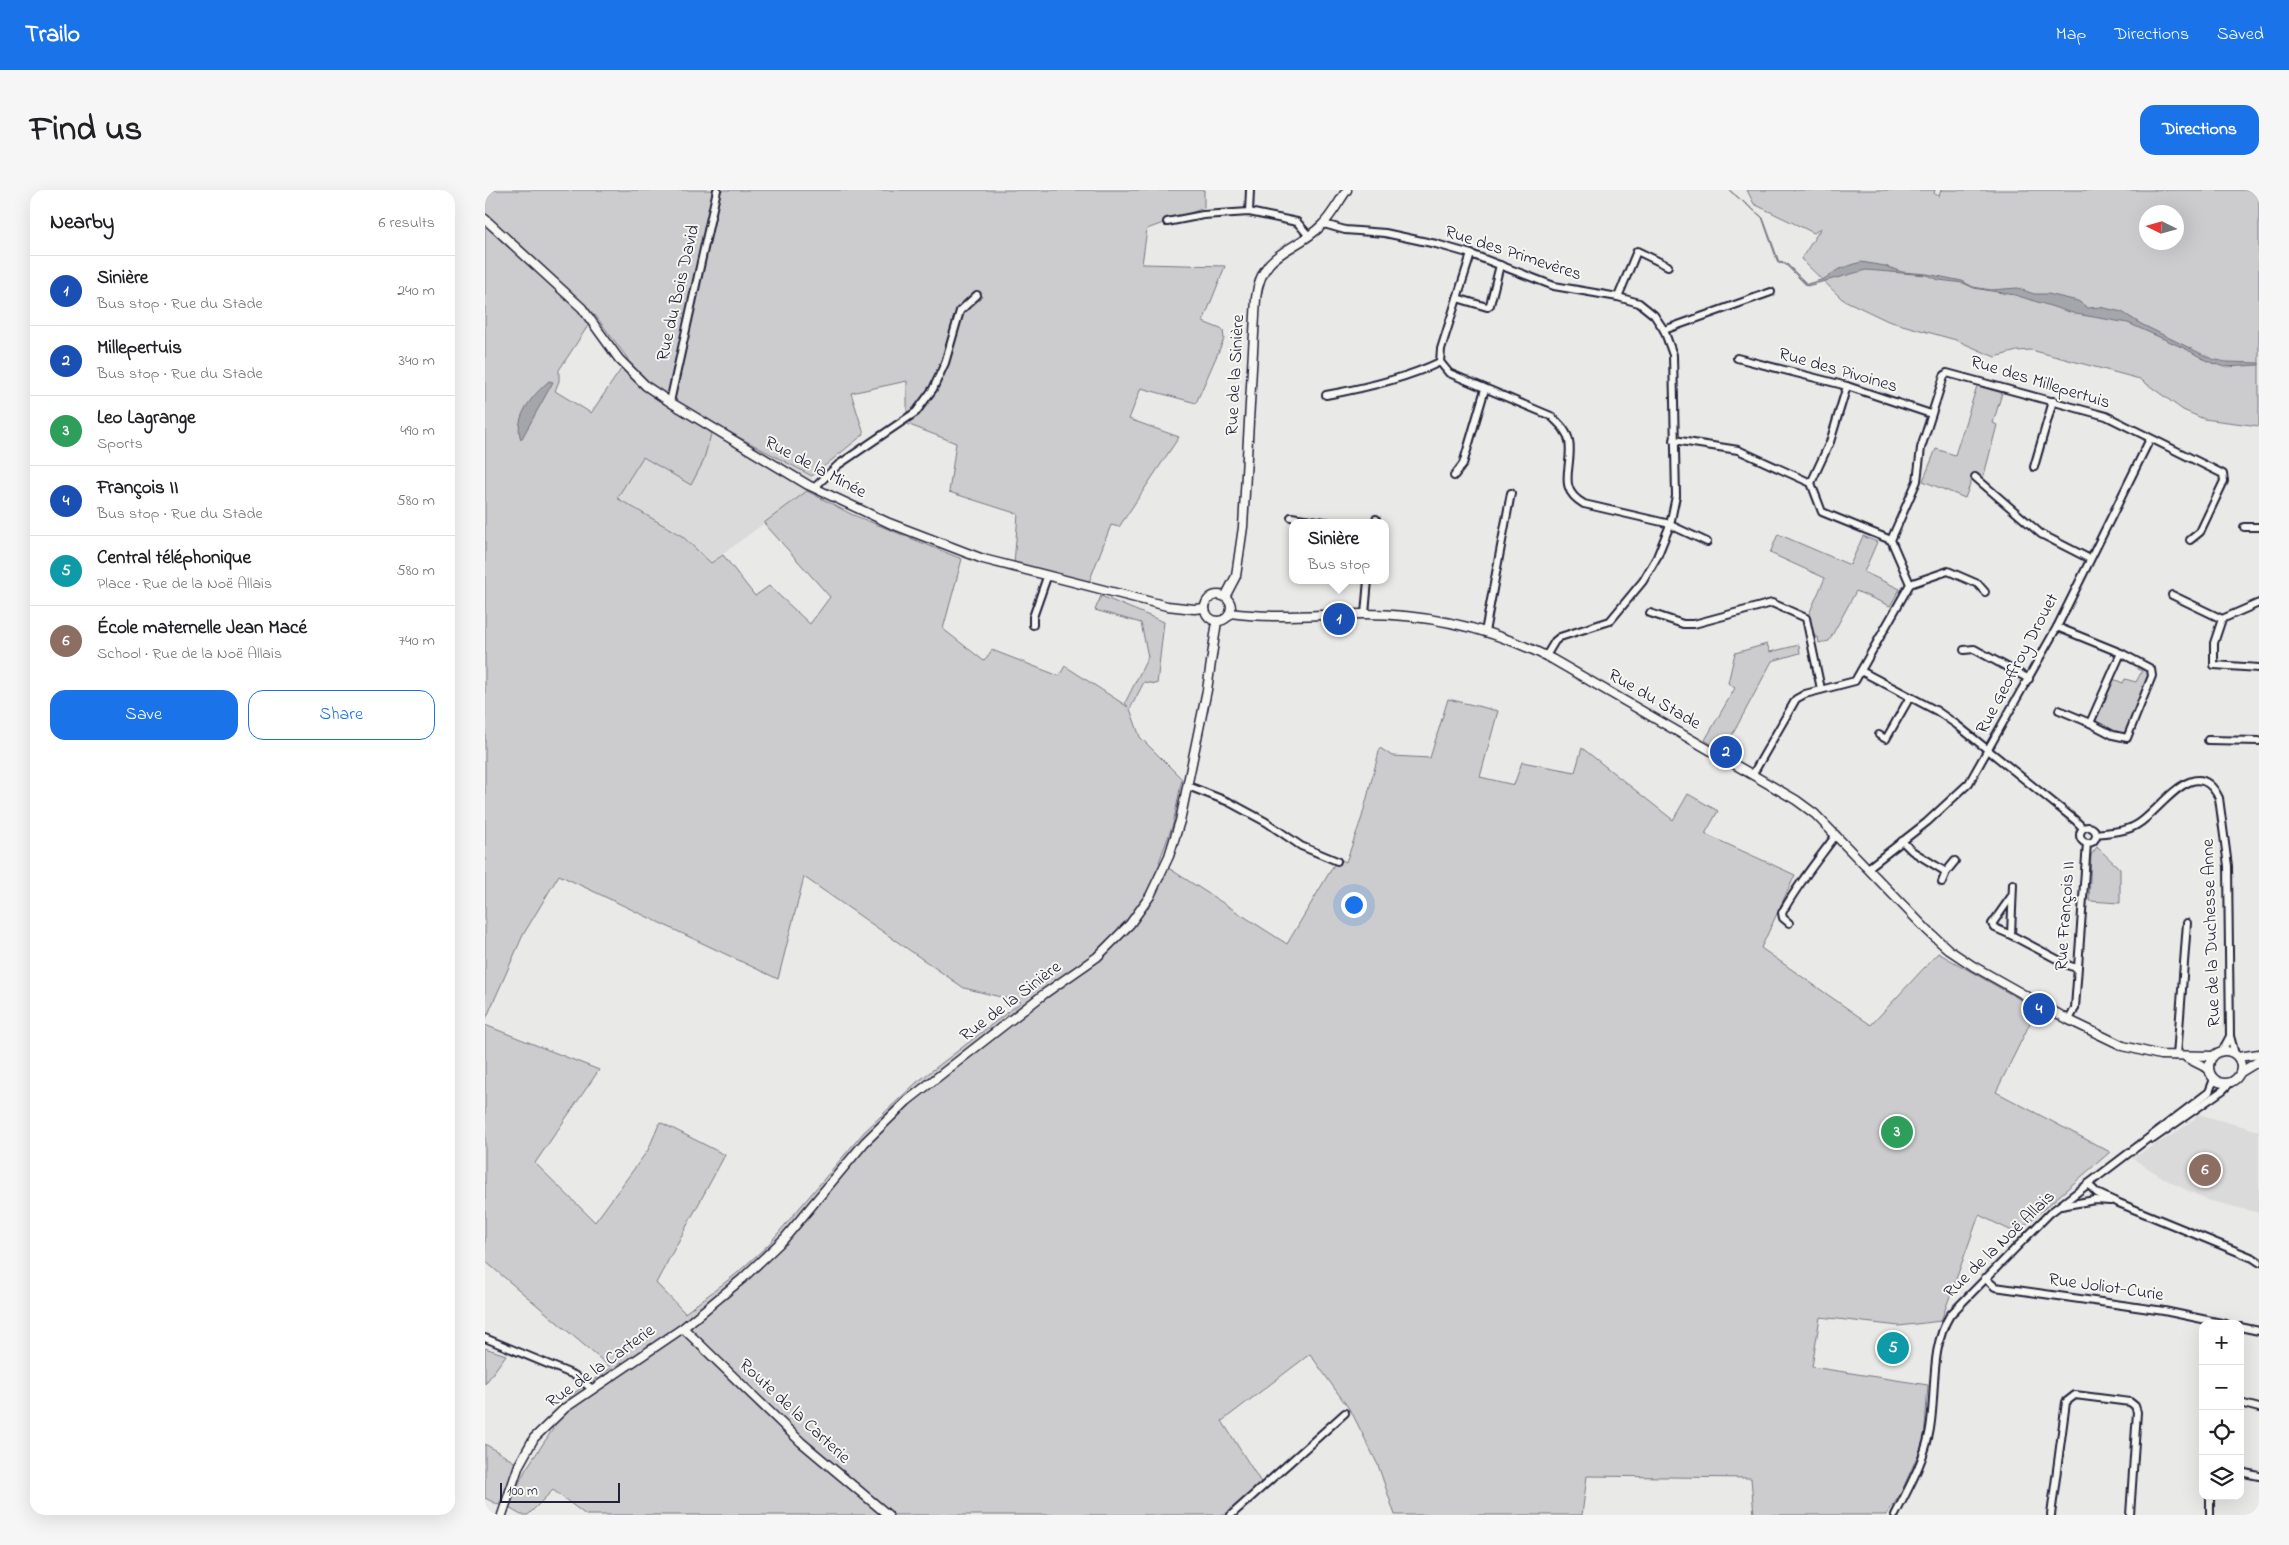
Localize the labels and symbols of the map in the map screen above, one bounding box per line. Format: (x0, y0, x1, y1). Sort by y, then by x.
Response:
north arrow (2139, 205, 2184, 250)
street label: Rue des Primevères (1441, 220, 1585, 288)
street label: Rue du Bois David (651, 222, 707, 364)
street label: Rue de la Sinière (1220, 313, 1252, 436)
street label: Rue des Pivoines (1775, 342, 1901, 400)
street label: Rue des Millepertuis (1967, 349, 2113, 417)
street label: Rue de la Minée (760, 430, 871, 506)
street label: Rue Geoffroy Drouet (1970, 589, 2066, 739)
pin: 1 (1323, 600, 1355, 638)
street label: Rue du Stade (1603, 663, 1706, 738)
pin: 2 (1710, 733, 1742, 771)
street label: Rue de la Duchesse Anne (2196, 837, 2228, 1028)
street label: Rue François II (2049, 860, 2083, 972)
your location (1341, 892, 1367, 918)
street label: Rue de la Sinière (955, 955, 1068, 1049)
pin: 4 (2023, 990, 2055, 1028)
pin: 3 (1881, 1113, 1913, 1151)
pin: 6 (2189, 1151, 2221, 1189)
street label: Rue de la Noë Allais (1938, 1185, 2062, 1305)
street label: Rue Joliot-Curie (2047, 1267, 2166, 1309)
street label: Rue de la Carterie (541, 1318, 662, 1415)
pin: 5 (1877, 1329, 1909, 1367)
street label: Route de la Carterie (732, 1353, 856, 1471)
scale bar (500, 1480, 620, 1503)

